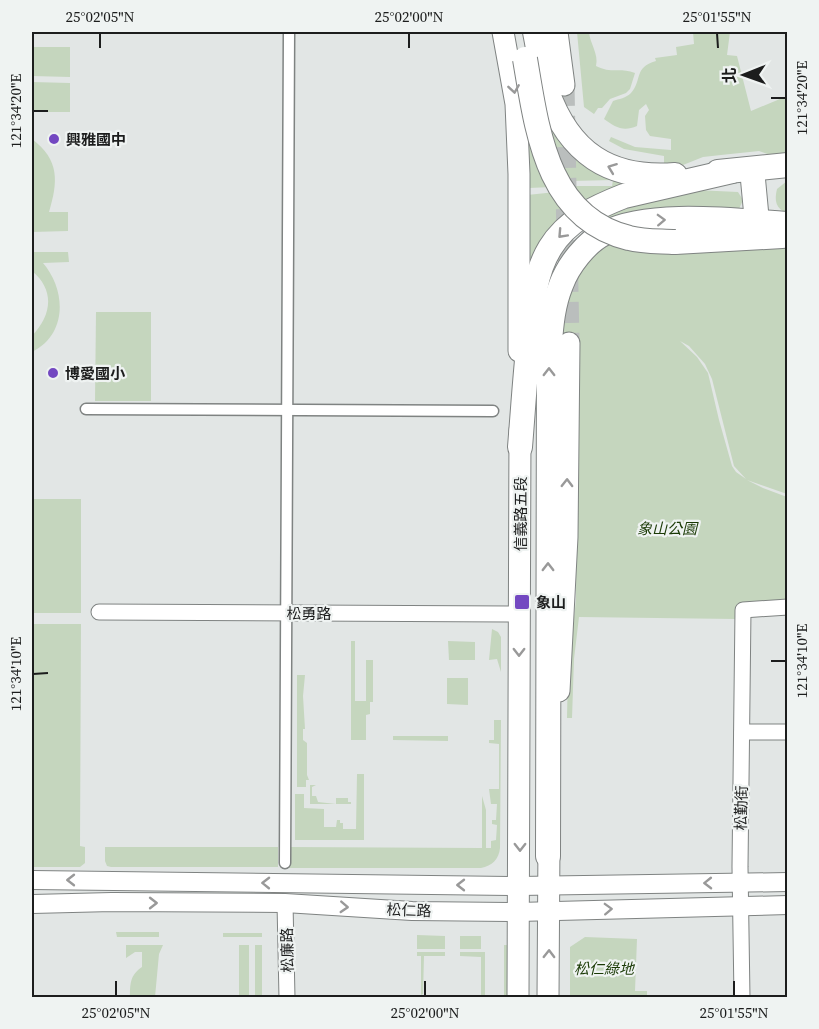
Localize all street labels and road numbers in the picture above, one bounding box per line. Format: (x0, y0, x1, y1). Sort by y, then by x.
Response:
street label: 信義路五段 (510, 476, 531, 552)
street label: 松勇路 (286, 603, 332, 624)
street label: 松勤街 (730, 785, 752, 831)
street label: 松仁路 (386, 899, 432, 921)
street label: 松廉路 (276, 927, 298, 973)

